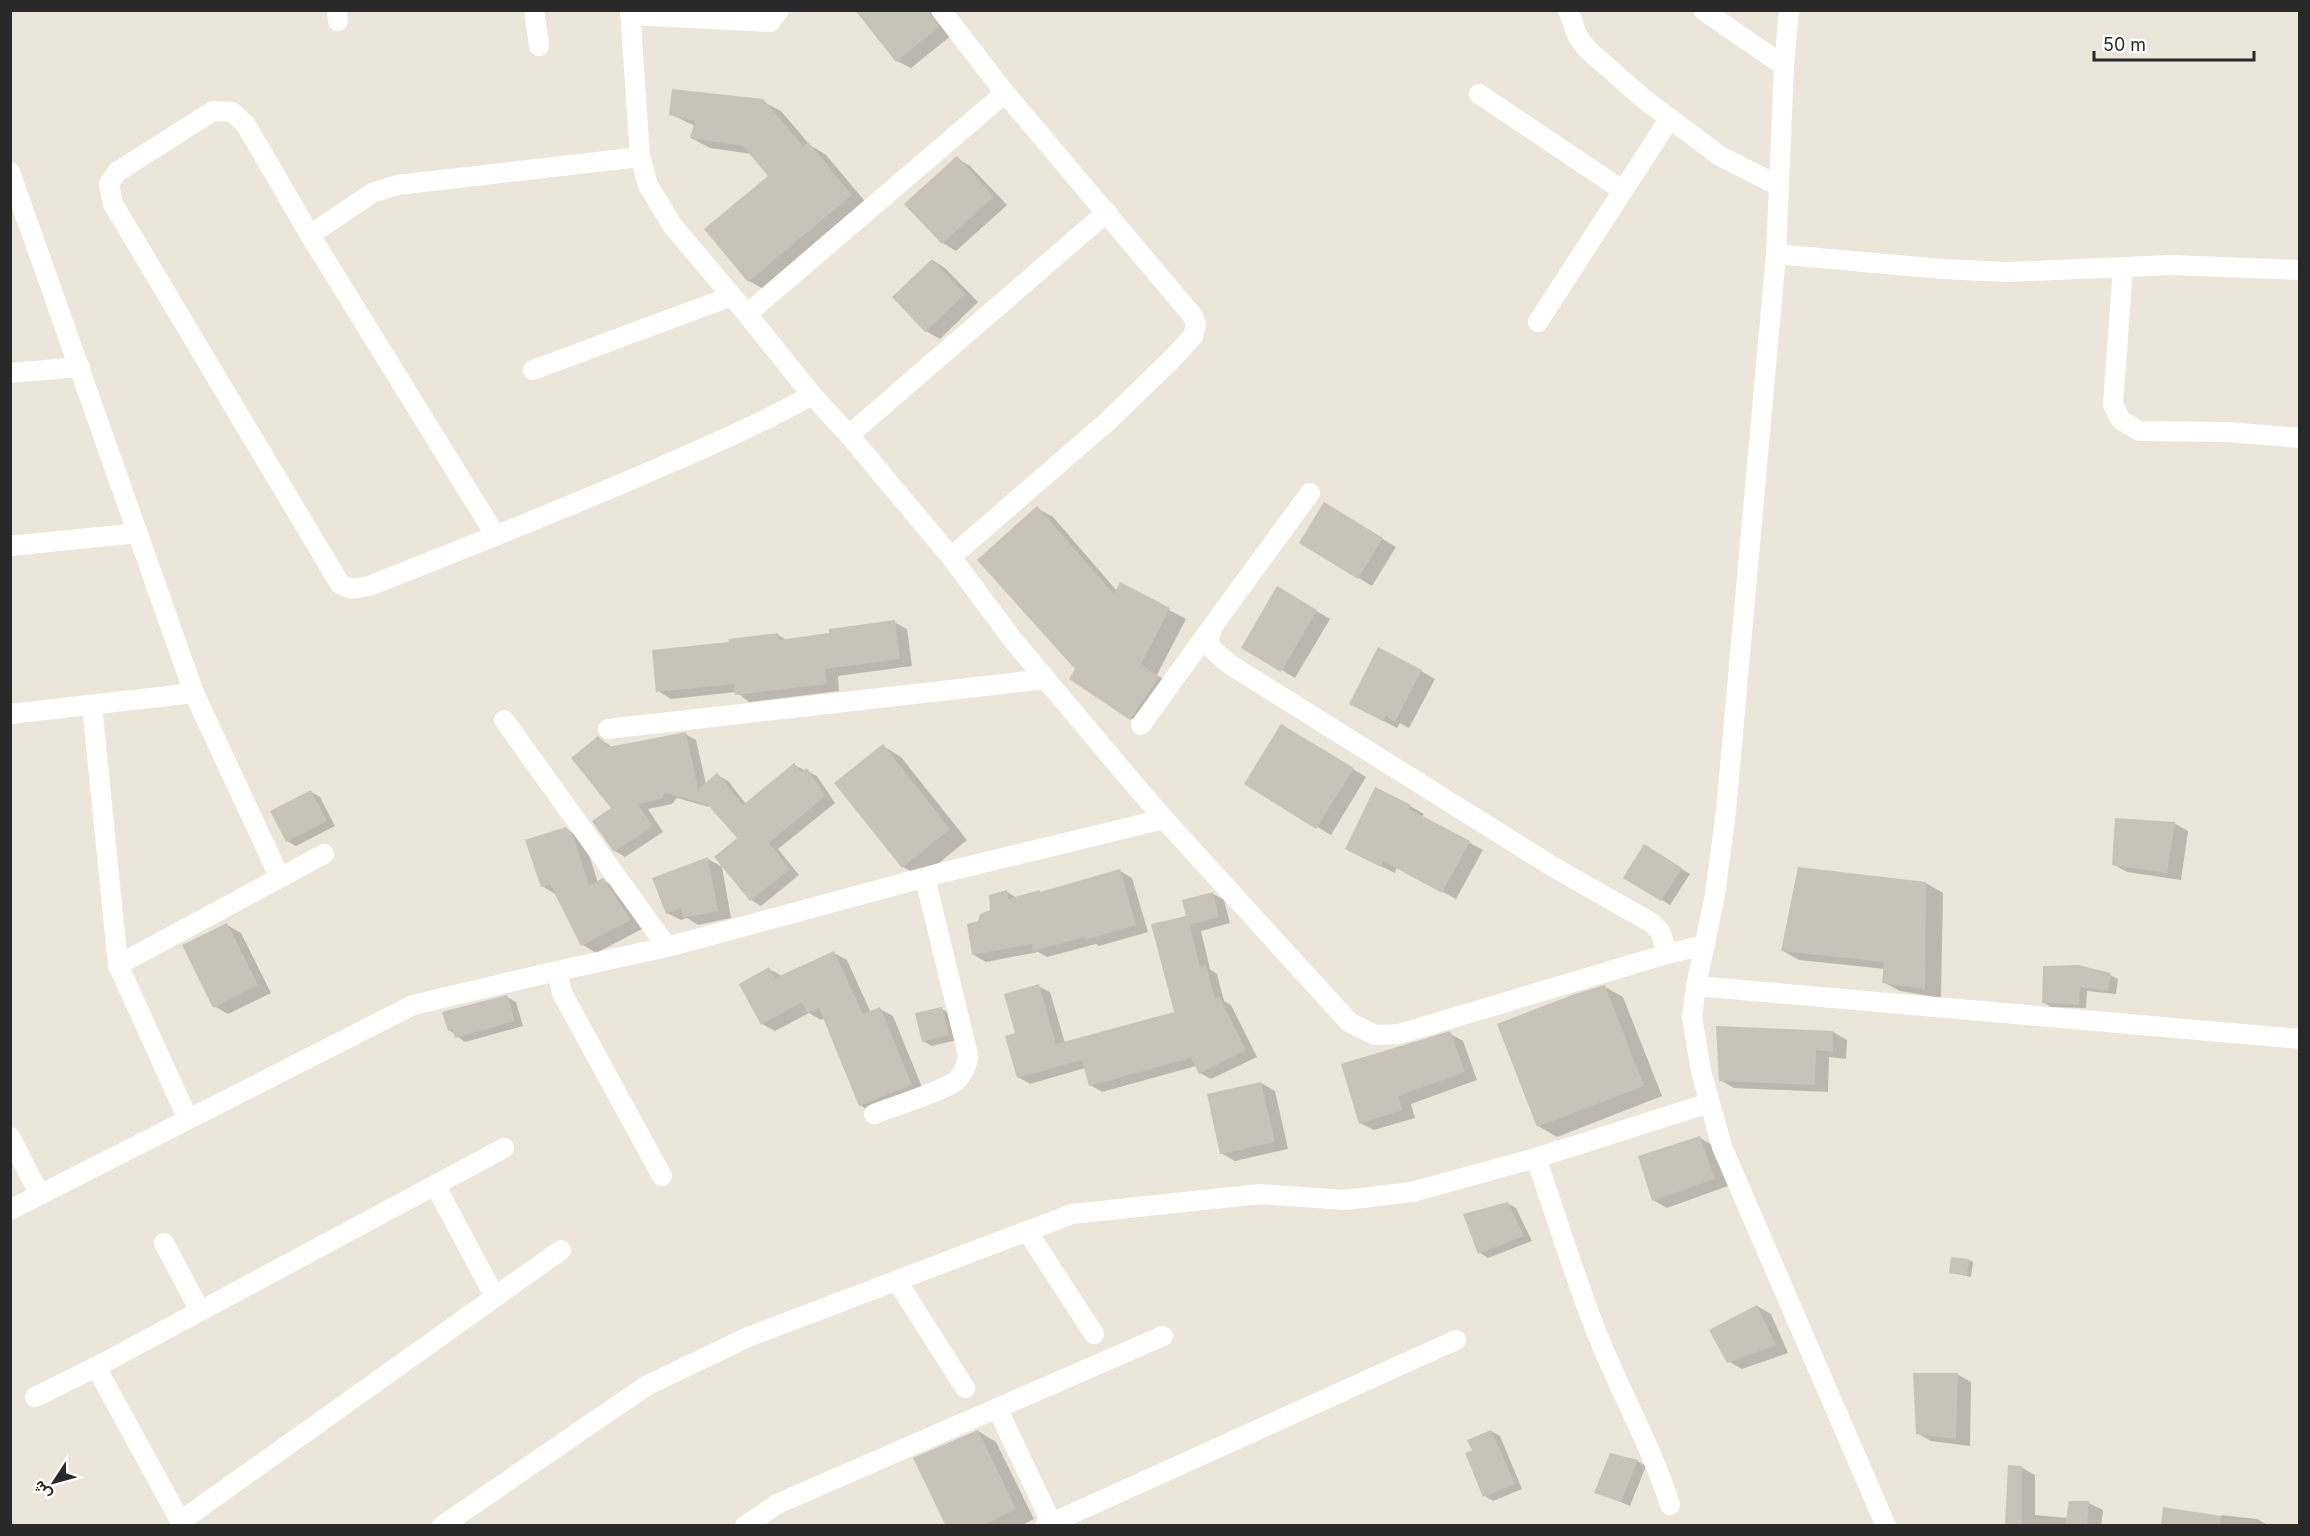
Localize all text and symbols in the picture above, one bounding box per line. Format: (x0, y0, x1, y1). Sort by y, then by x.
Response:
scale bar (2094, 24, 2254, 62)
text: 50 m (2103, 34, 2146, 55)
north arrow (24, 1452, 84, 1512)
text: ش (28, 1477, 56, 1504)

